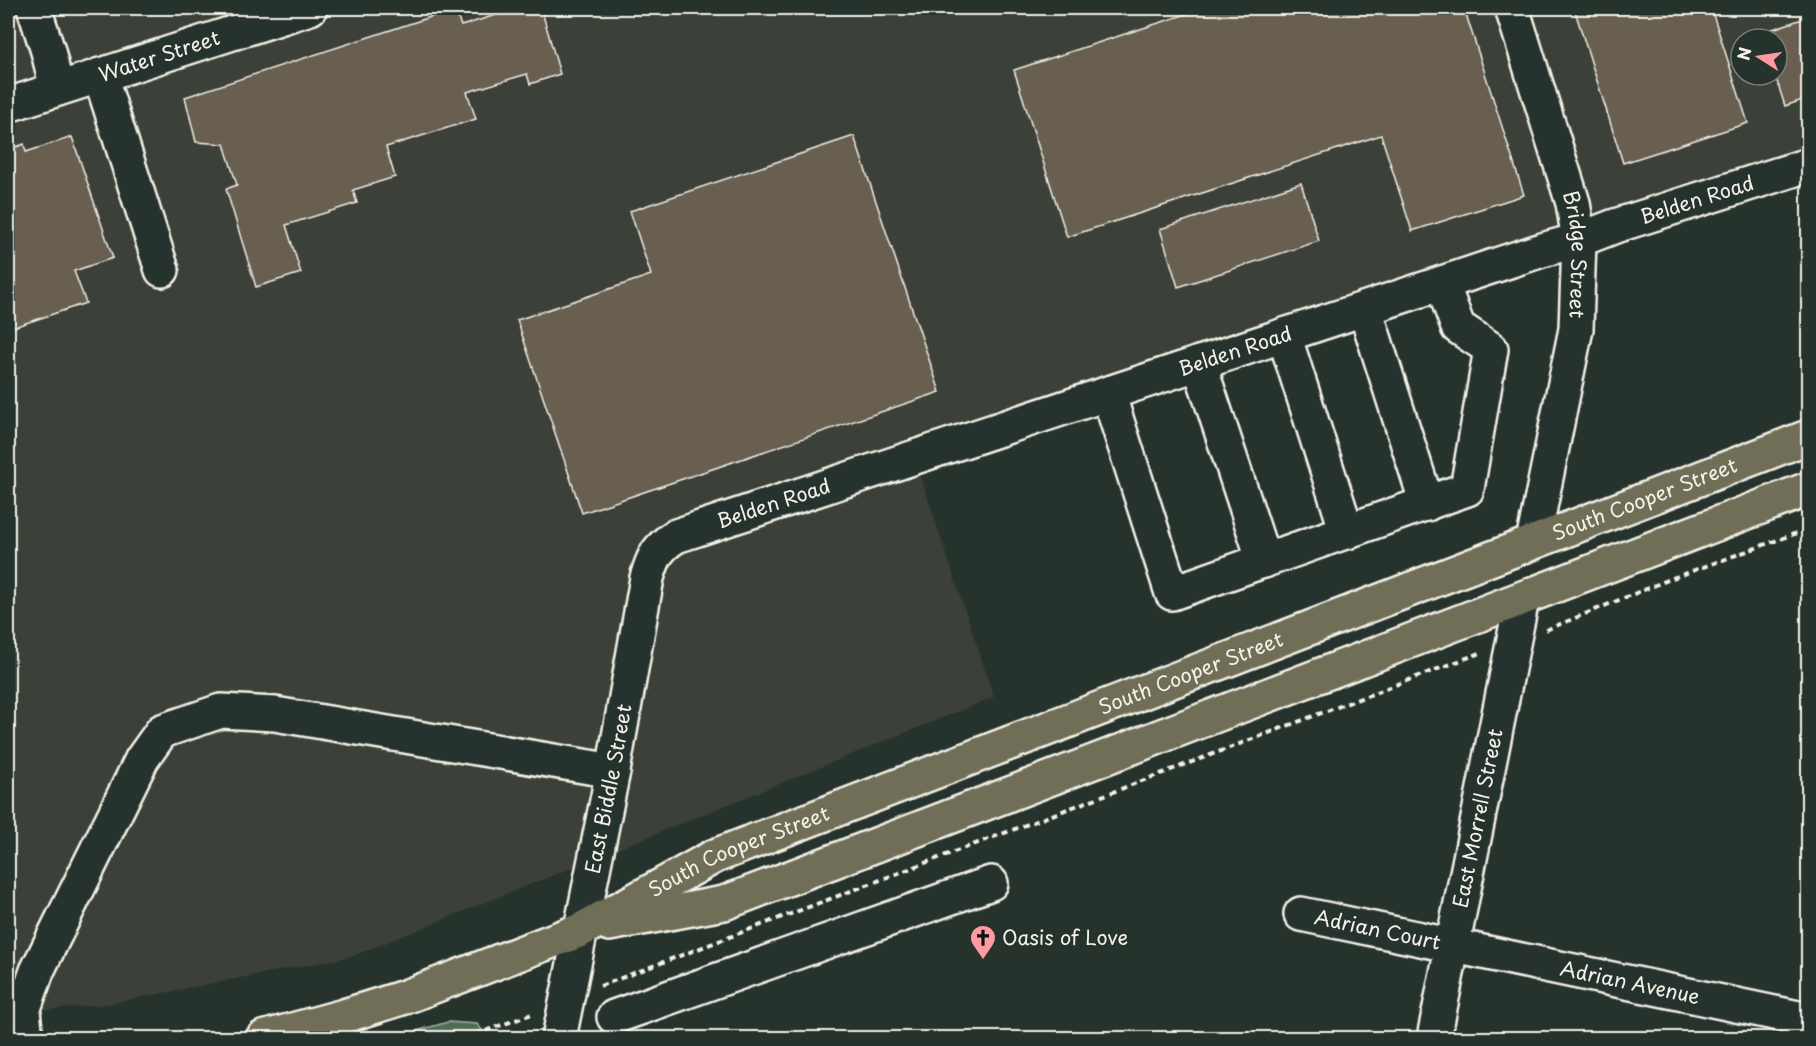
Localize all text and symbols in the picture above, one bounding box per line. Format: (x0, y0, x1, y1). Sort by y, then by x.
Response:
street label: Water Street (95, 22, 223, 89)
north arrow (1729, 27, 1789, 87)
text: N (1730, 45, 1756, 62)
street label: Belden Road (1636, 167, 1757, 231)
street label: Bridge Street (1556, 187, 1595, 319)
street label: Belden Road (1174, 318, 1296, 383)
street label: South Cooper Street (1548, 450, 1741, 548)
street label: Belden Road (713, 470, 834, 535)
street label: South Cooper Street (1094, 624, 1287, 722)
street label: East Biddle Street (577, 702, 639, 876)
street label: East Morrell Street (1444, 726, 1510, 910)
street label: South Cooper Street (643, 798, 833, 904)
street label: Adrian Court (1312, 901, 1443, 957)
place label: Oasis of Love (1002, 922, 1128, 952)
church icon: Oasis of Love (968, 923, 998, 961)
street label: Adrian Avenue (1558, 953, 1703, 1011)

